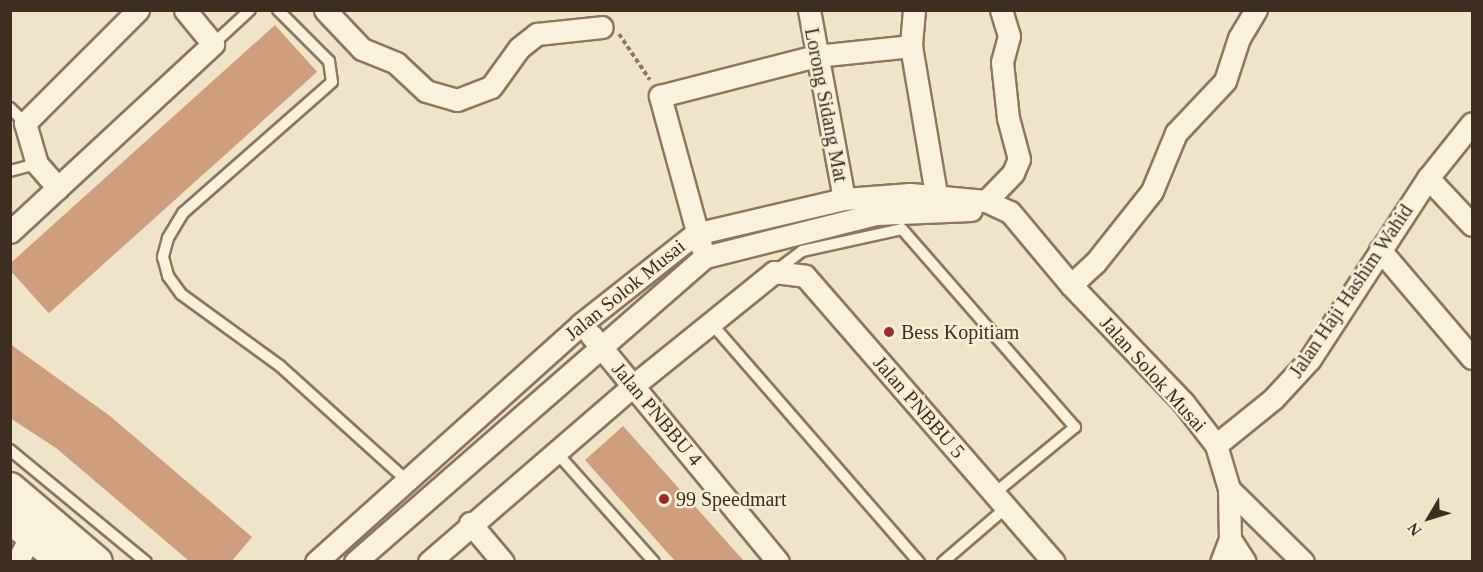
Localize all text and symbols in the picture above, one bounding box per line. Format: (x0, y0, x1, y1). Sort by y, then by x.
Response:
street label: Lorong Sidang Mat (799, 26, 853, 184)
street label: Jalan Haji Hashim Wahid (1284, 200, 1418, 382)
street label: Jalan Solok Musai (560, 234, 690, 346)
street label: Jalan Solok Musai (1095, 311, 1211, 437)
place label: Bess Kopitiam (901, 320, 1019, 344)
marker: Bess Kopitiam (882, 325, 896, 339)
street label: Jalan PNBBU 5 (868, 351, 970, 463)
street label: Jalan PNBBU 4 (607, 357, 707, 471)
place label: 99 Speedmart (676, 487, 787, 511)
north arrow (1399, 488, 1459, 548)
marker: 99 Speedmart (657, 492, 671, 506)
text: N (1404, 520, 1425, 539)

